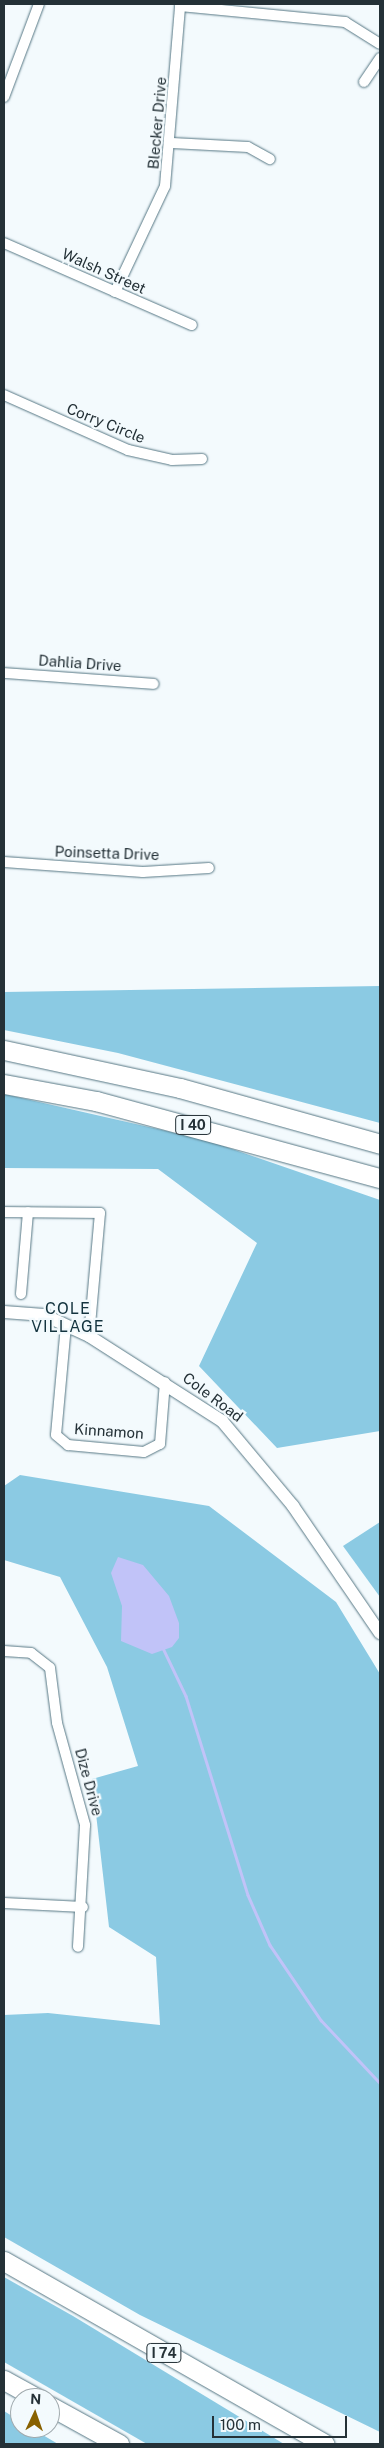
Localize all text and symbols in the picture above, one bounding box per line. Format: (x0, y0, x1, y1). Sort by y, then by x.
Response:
street label: Blecker Drive (144, 76, 170, 170)
street label: Walsh Street (59, 244, 149, 298)
street label: Corry Circle (64, 399, 148, 447)
street label: Dahlia Drive (38, 651, 122, 675)
street label: Poinsetta Drive (54, 842, 160, 864)
road number: I 40 (174, 1114, 212, 1136)
district label: COLE VILLAGE (30, 1299, 106, 1337)
street label: Cole Road (179, 1369, 247, 1425)
street label: Kinnamon (74, 1420, 144, 1442)
street label: Dize Drive (71, 1746, 107, 1818)
road number: I 74 (145, 2342, 183, 2364)
north arrow (10, 2388, 60, 2438)
text: N (30, 2391, 42, 2407)
scale bar (214, 2406, 349, 2438)
text: 100 m (220, 2416, 261, 2433)

